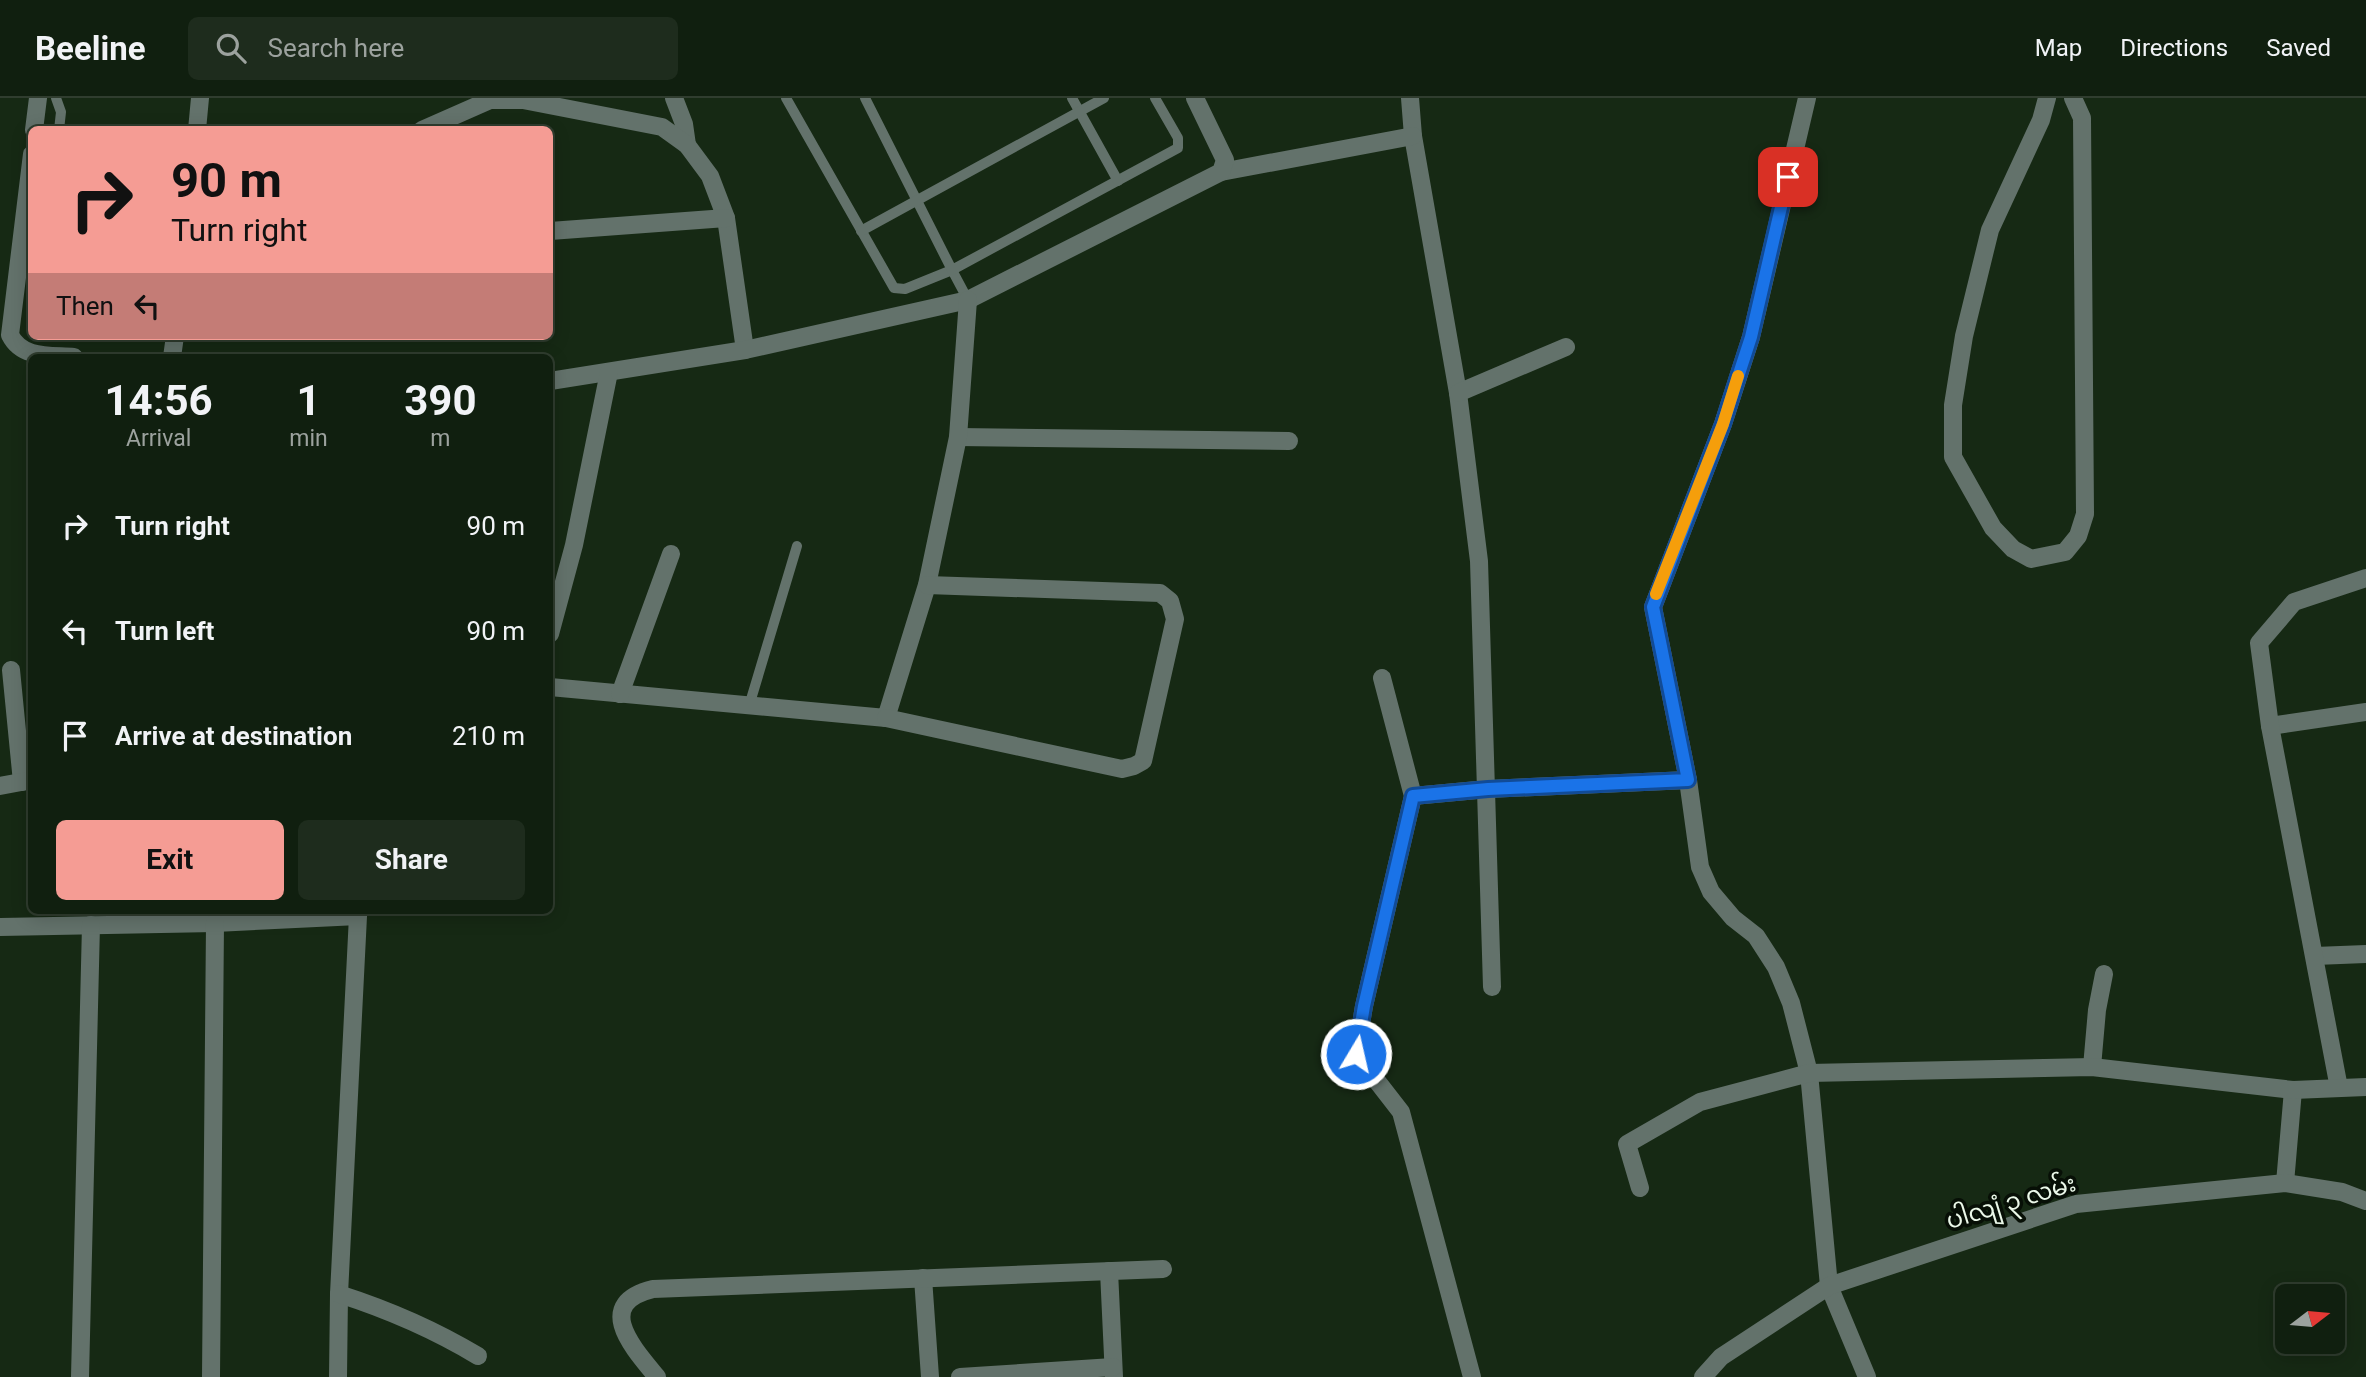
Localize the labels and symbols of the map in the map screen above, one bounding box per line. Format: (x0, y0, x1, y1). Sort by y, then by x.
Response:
pin (1758, 147, 1818, 207)
position arrow (1319, 1017, 1393, 1091)
street label: ပါလျံ ၃ လမ်း (1942, 1167, 2081, 1240)
north arrow (2275, 1284, 2345, 1354)

